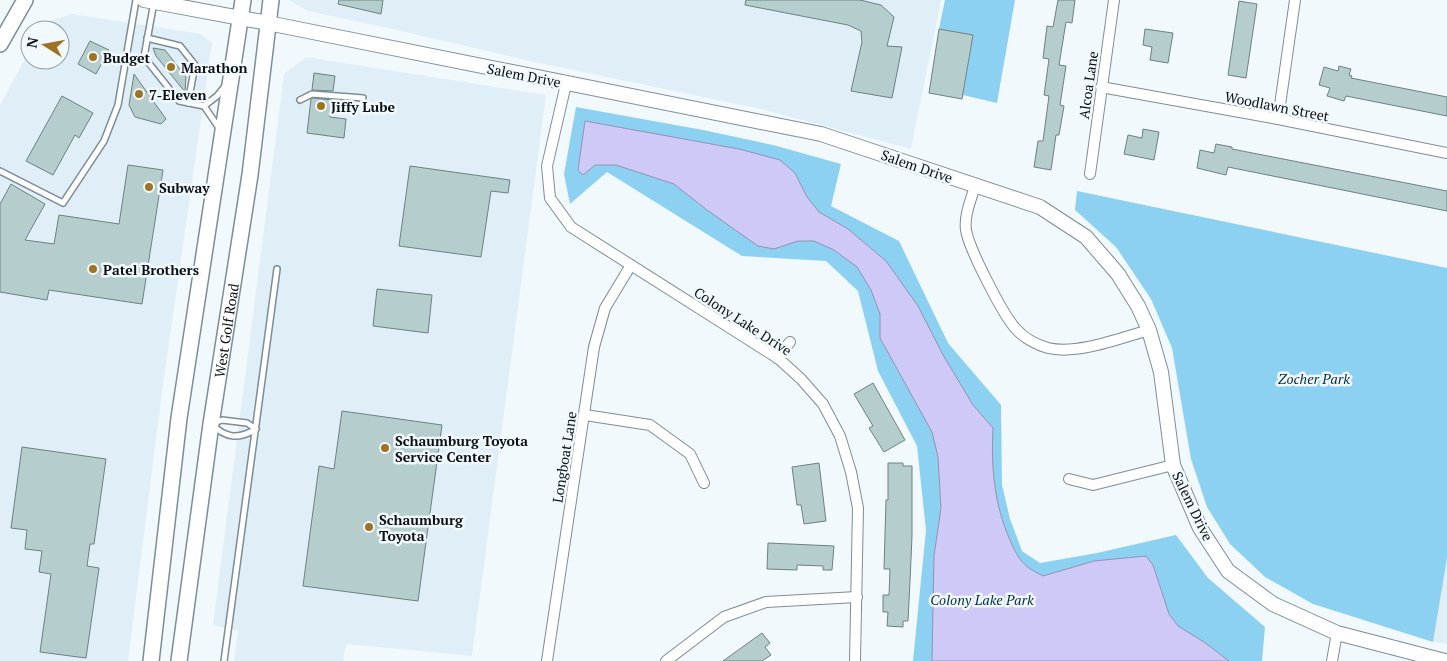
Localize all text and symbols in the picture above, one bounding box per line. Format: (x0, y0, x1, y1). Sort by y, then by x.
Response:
north arrow (20, 20, 70, 70)
text: N (21, 35, 42, 49)
place label: Budget (103, 48, 151, 67)
street label: Alcoa Lane (1074, 50, 1102, 120)
marker: Budget (87, 51, 99, 63)
place label: Marathon (181, 58, 248, 77)
street label: Salem Drive (486, 59, 562, 91)
marker: Marathon (165, 61, 177, 73)
place label: 7-Eleven (149, 85, 207, 104)
street label: Woodlawn Street (1223, 87, 1332, 126)
marker: 7-Eleven (133, 88, 145, 100)
place label: Jiffy Lube (331, 97, 395, 116)
marker: Jiffy Lube (315, 100, 327, 112)
street label: Salem Drive (879, 145, 955, 187)
place label: Subway (159, 178, 210, 197)
marker: Subway (143, 181, 155, 193)
place label: Patel Brothers (103, 260, 199, 279)
marker: Patel Brothers (87, 263, 99, 275)
street label: West Golf Road (209, 282, 242, 379)
street label: Colony Lake Drive (691, 282, 795, 360)
park label: Zocher Park (1278, 369, 1350, 388)
street label: Longboat Lane (547, 410, 581, 504)
place label: Schaumburg Toyota Service Center (395, 431, 528, 466)
marker: Schaumburg Toyota Service Center (379, 442, 391, 454)
street label: Salem Drive (1168, 468, 1218, 544)
place label: Schaumburg Toyota (379, 510, 464, 545)
marker: Schaumburg Toyota (363, 521, 375, 533)
park label: Colony Lake Park (930, 590, 1034, 609)

